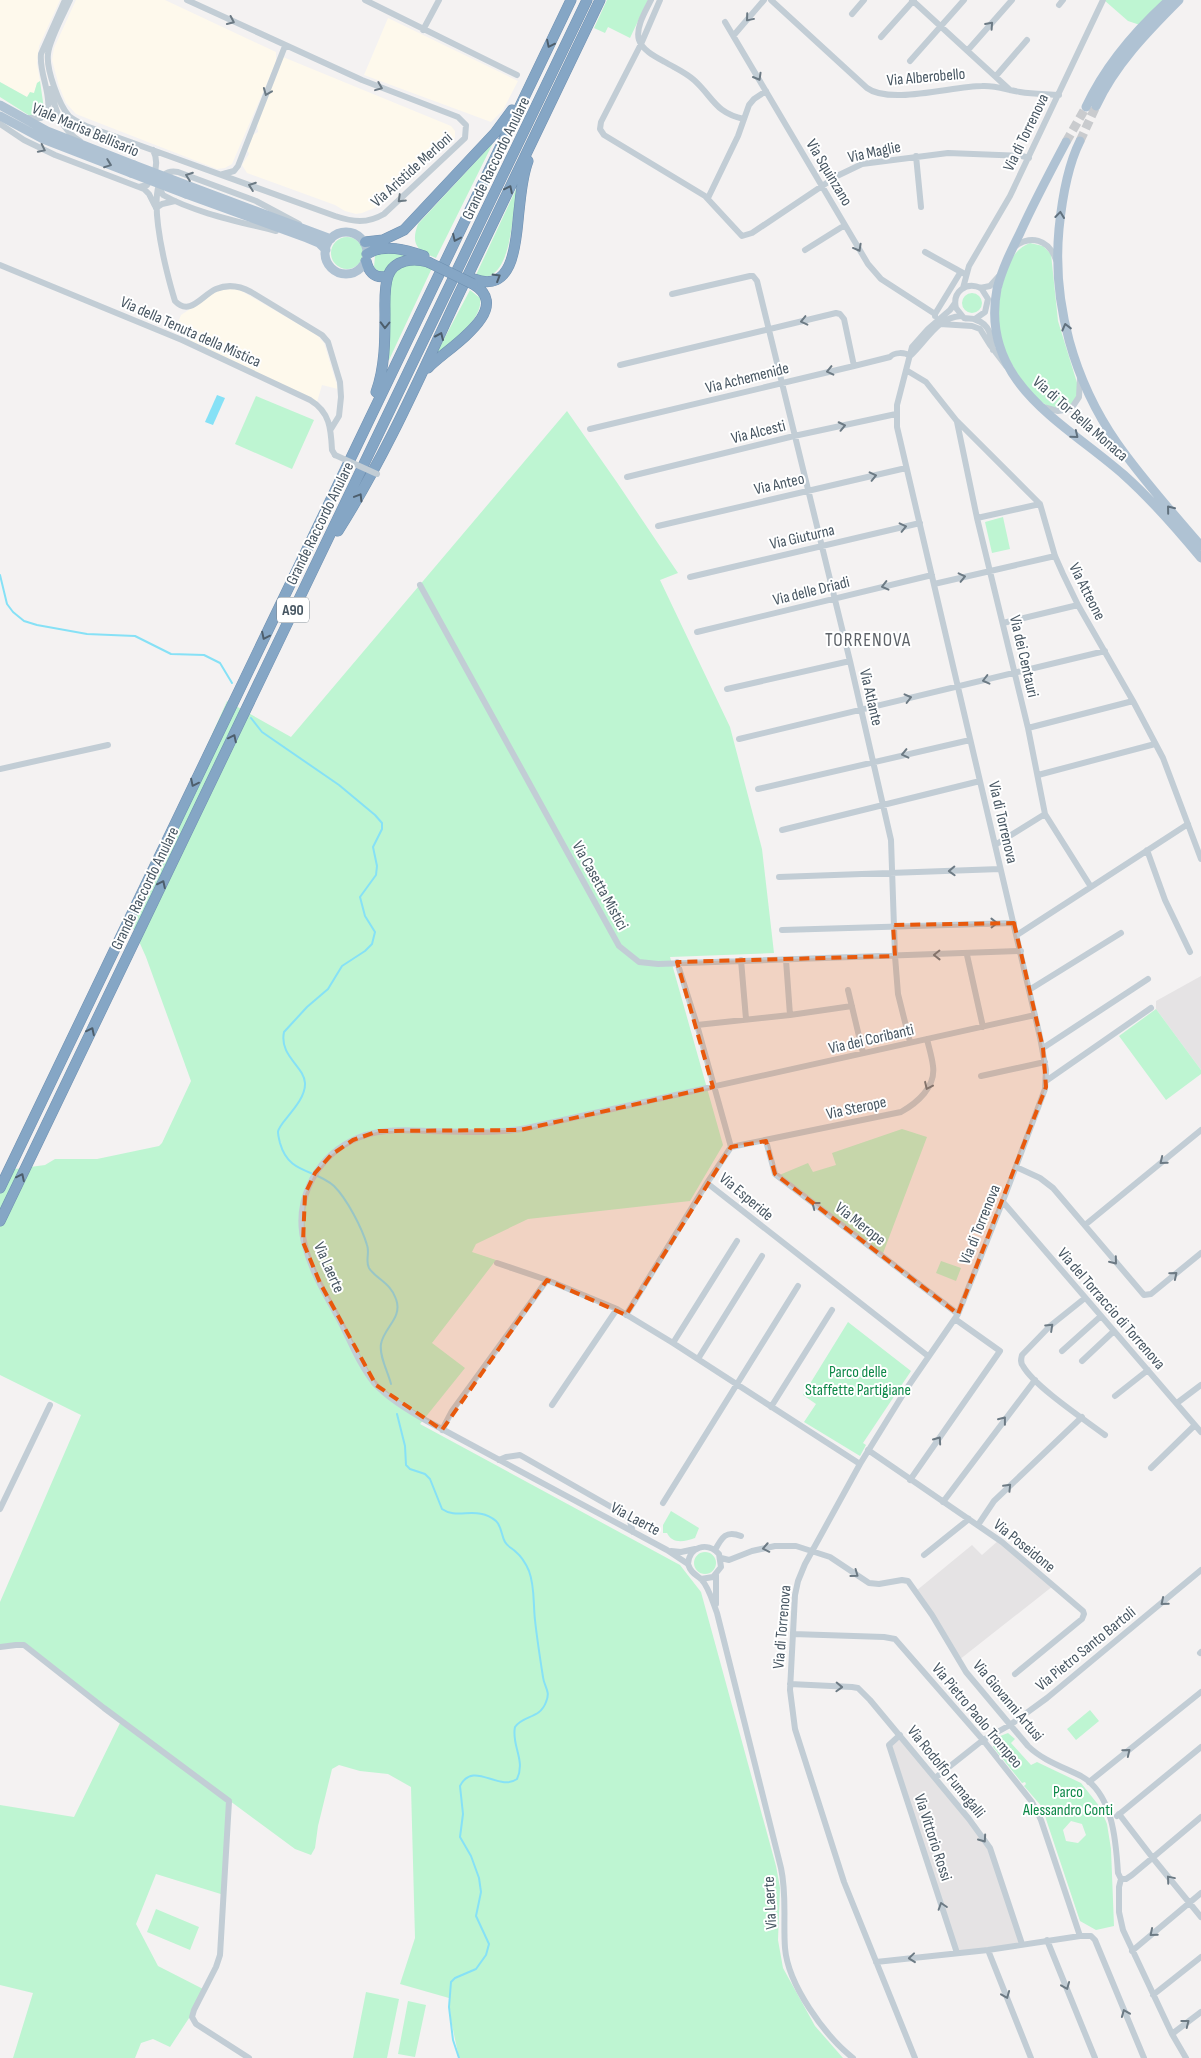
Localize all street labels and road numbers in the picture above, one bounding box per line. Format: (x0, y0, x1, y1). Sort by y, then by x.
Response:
street label: Via Alberobello (886, 65, 966, 90)
street label: Via di Torrenova (999, 91, 1053, 175)
street label: Grande Raccordo Anulare (458, 94, 534, 223)
street label: Viale Marisa Bellisario (29, 99, 142, 162)
street label: Via Aristide Merloni (367, 129, 457, 212)
street label: Via Squinzano (801, 136, 856, 210)
street label: Via Maglie (846, 138, 903, 167)
street label: Via della Tenuta della Mistica (117, 293, 264, 372)
street label: Via Achemenide (704, 359, 791, 398)
street label: Via di Tor Bella Monaca (1028, 373, 1132, 466)
street label: Via Alcesti (729, 417, 788, 448)
street label: Grande Raccordo Anulare (282, 459, 358, 588)
street label: Via Anteo (752, 469, 806, 499)
street label: Via Giuturna (768, 521, 836, 554)
street label: Via Atteone (1064, 560, 1109, 623)
street label: Via delle Driadi (771, 573, 852, 610)
road number: A90 (277, 598, 309, 622)
street label: Via dei Centauri (1005, 613, 1042, 699)
street label: Via Atlante (855, 667, 886, 728)
street label: Via di Torrenova (984, 779, 1021, 865)
street label: Grande Raccordo Anulare (107, 824, 183, 953)
street label: Via Casetta Mistici (568, 838, 632, 933)
street label: Via dei Coribanti (827, 1020, 916, 1058)
street label: Via Sterope (825, 1093, 888, 1124)
street label: Via Esperide (715, 1169, 777, 1225)
street label: Via di Torrenova (956, 1182, 1005, 1267)
street label: Via Merope (831, 1199, 889, 1250)
street label: Via Laerte (309, 1239, 348, 1296)
street label: Via del Torraccio di Torrenova (1053, 1244, 1169, 1374)
street label: Via Laerte (607, 1498, 663, 1540)
street label: Via Poseidone (989, 1515, 1059, 1577)
street label: Via di Torrenova (769, 1584, 796, 1670)
street label: Via Pietro Santo Bartoli (1032, 1603, 1140, 1695)
street label: Via Giovanni Artusi (968, 1657, 1047, 1745)
street label: Via Pietro Paolo Trompeo (927, 1660, 1026, 1772)
street label: Via Rodolfo Fumagalli (903, 1722, 989, 1822)
street label: Via Vittorio Rossi (910, 1792, 956, 1883)
street label: Via Laerte (760, 1876, 781, 1930)

